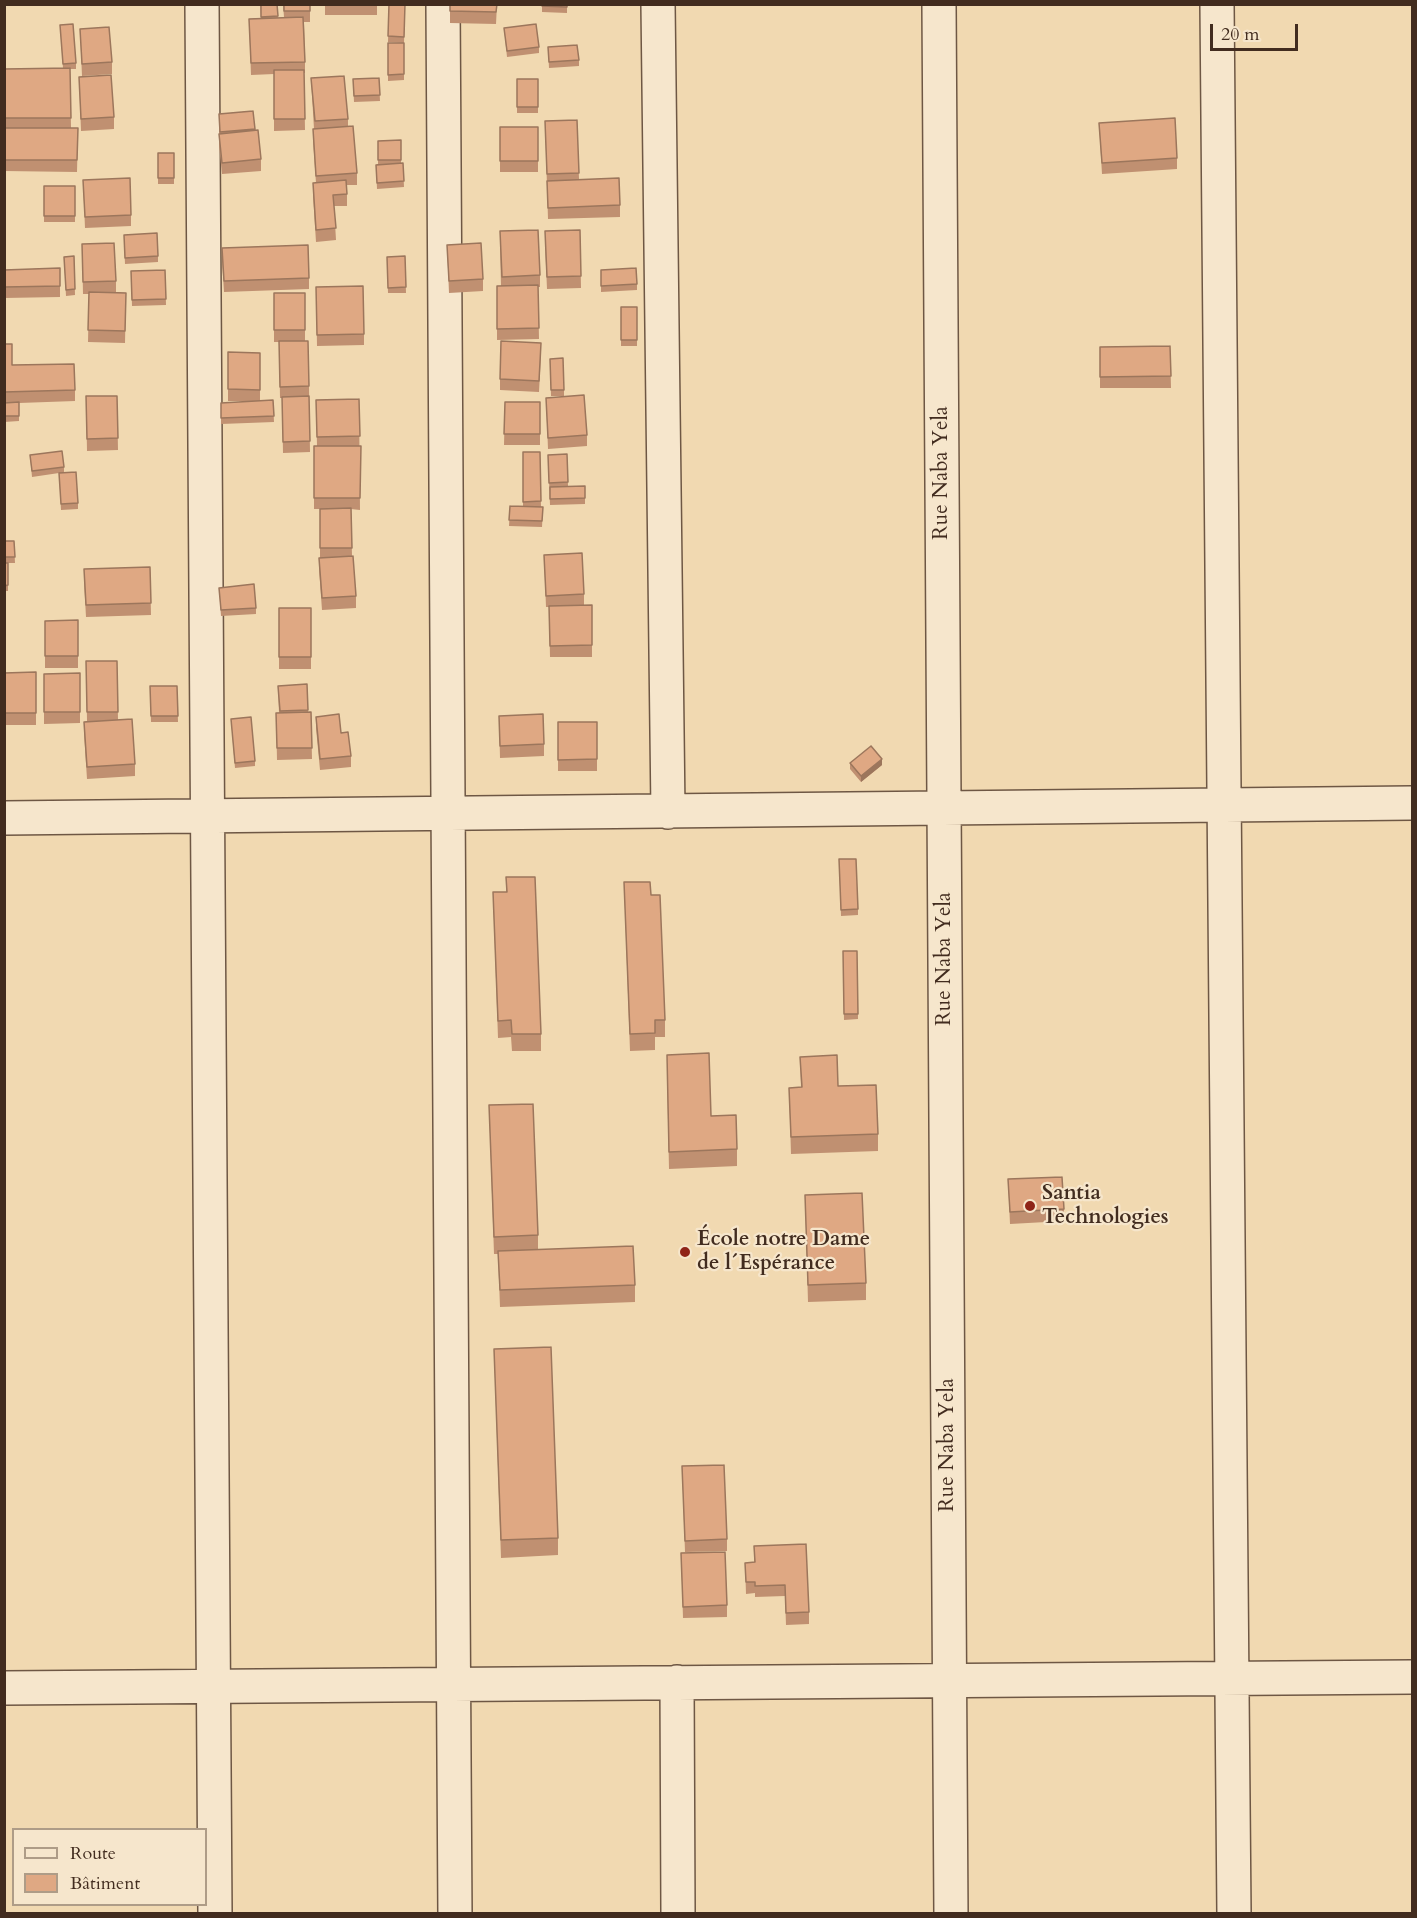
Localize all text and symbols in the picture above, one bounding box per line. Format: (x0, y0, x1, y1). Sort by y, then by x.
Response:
scale bar (1213, 12, 1302, 50)
text: 20 m (1221, 22, 1260, 47)
street label: Rue Naba Yela (929, 406, 955, 540)
street label: Rue Naba Yela (932, 892, 958, 1026)
place label: Santia Technologies (1042, 1181, 1169, 1231)
marker: Santia Technologies (1023, 1199, 1037, 1213)
place label: École notre Dame de l´Espérance (697, 1227, 870, 1277)
marker: École notre Dame de l´Espérance (678, 1245, 692, 1259)
street label: Rue Naba Yela (935, 1378, 961, 1512)
legend (12, 1828, 207, 1906)
text: Route (70, 1841, 116, 1866)
text: Bâtiment (70, 1871, 140, 1896)

